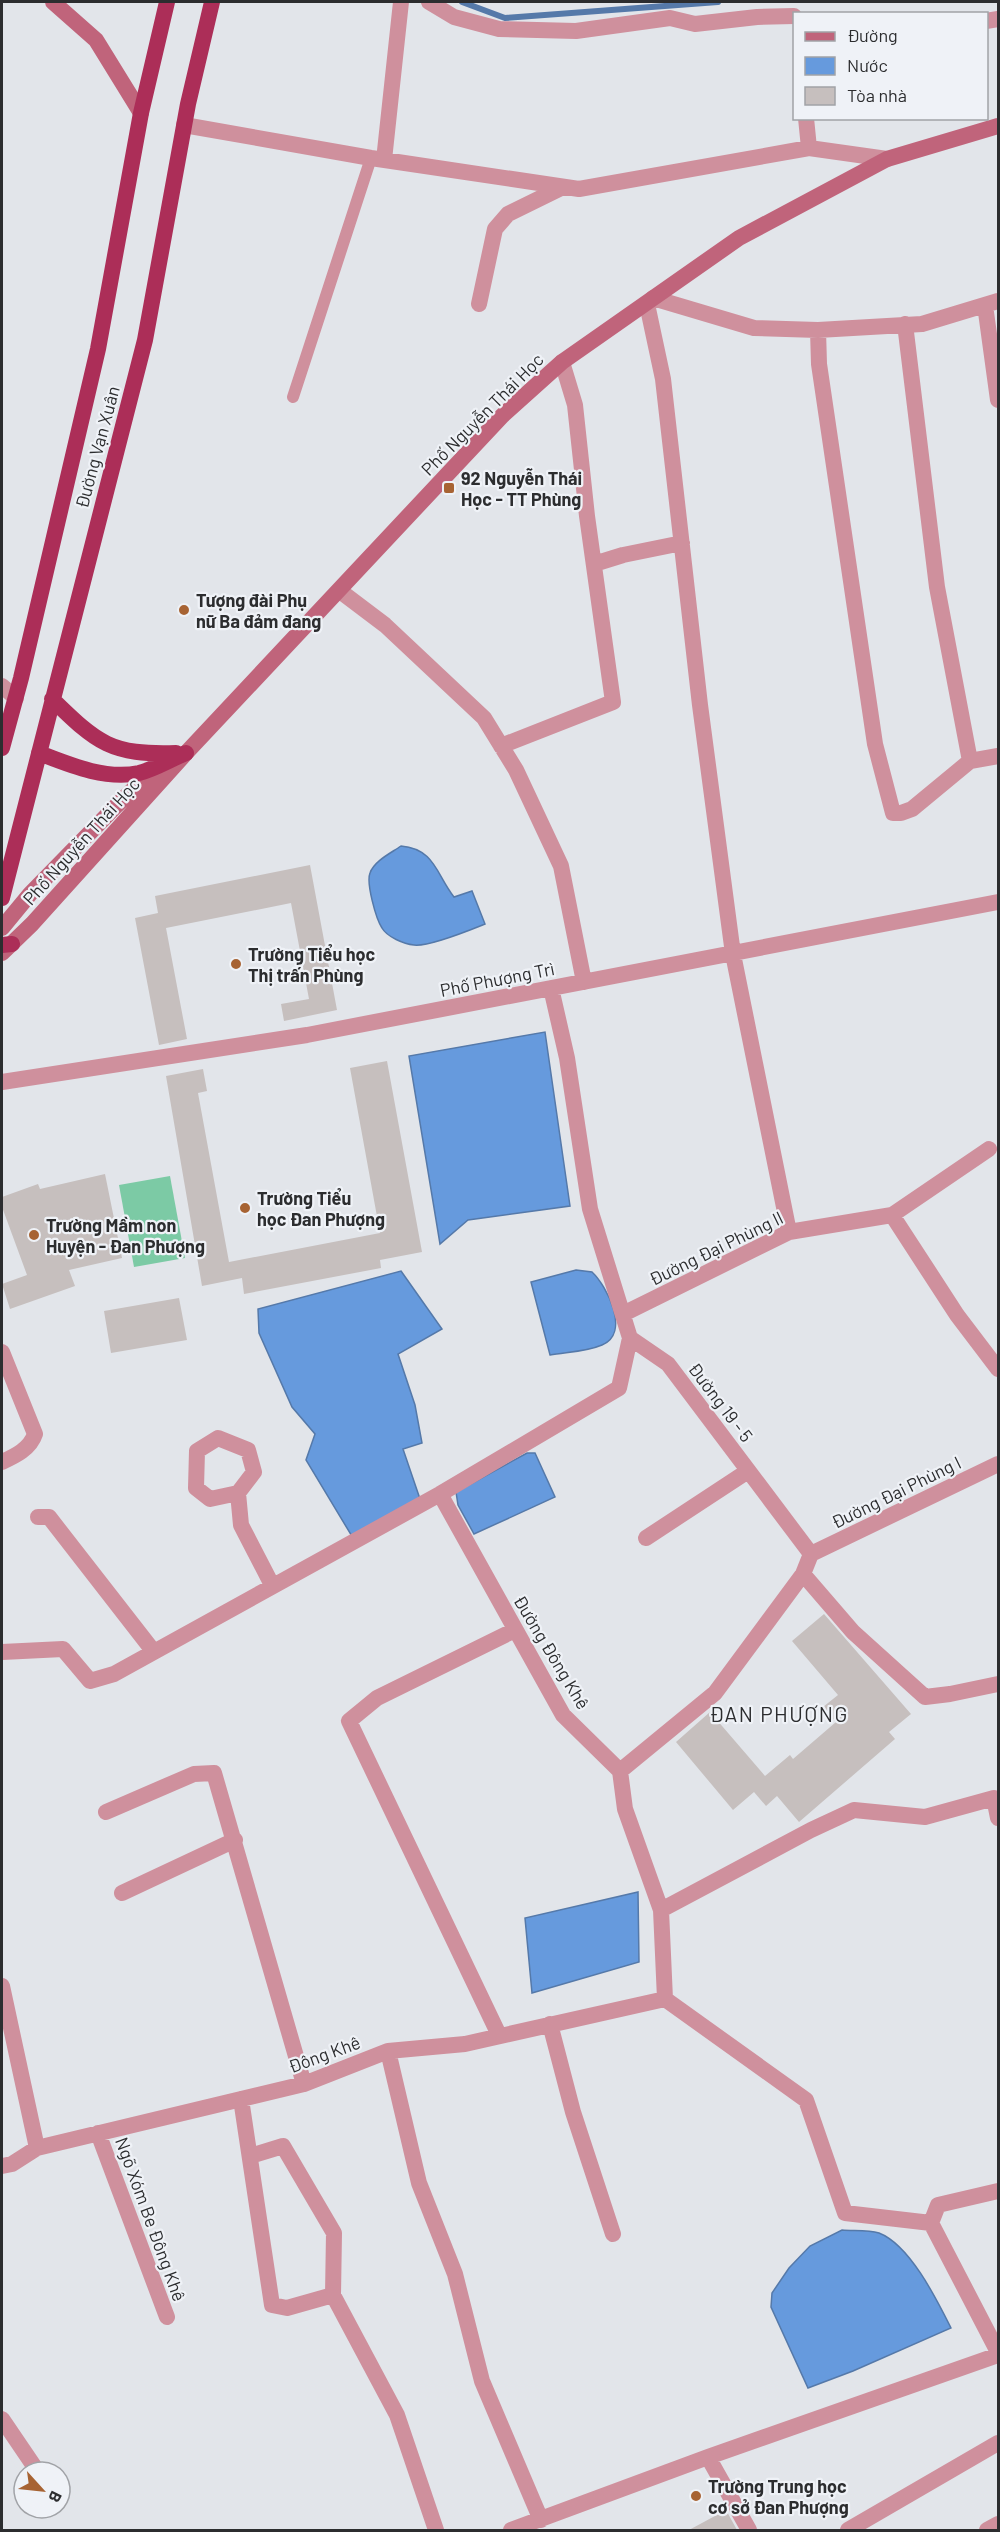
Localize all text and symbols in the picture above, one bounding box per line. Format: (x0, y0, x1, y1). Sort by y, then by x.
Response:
legend (793, 12, 988, 120)
text: Đường (847, 24, 898, 46)
text: Nước (847, 54, 888, 76)
text: Tòa nhà (847, 84, 907, 106)
street label: Phố Nguyễn Thái Học (416, 348, 548, 480)
street label: Đường Vạn Xuân (70, 383, 124, 511)
place label: 92 Nguyễn Thái Học - TT Phùng (461, 467, 582, 510)
marker: 92 Nguyễn Thái Học - TT Phùng (442, 481, 456, 495)
place label: Tượng đài Phụ nữ Ba đảm đang (196, 589, 321, 632)
marker: Tượng đài Phụ nữ Ba đảm đang (177, 603, 191, 617)
street label: Phố Nguyễn Thái Học (18, 773, 144, 909)
place label: Trường Tiểu học Thị trấn Phùng (248, 943, 375, 986)
marker: Trường Tiểu học Thị trấn Phùng (229, 957, 243, 971)
street label: Phố Phượng Trì (438, 957, 556, 1001)
place label: Trường Tiểu học Đan Phượng (257, 1187, 385, 1230)
marker: Trường Tiểu học Đan Phượng (238, 1201, 252, 1215)
street label: Đường Đại Phùng II (645, 1206, 787, 1290)
place label: Trường Mầm non Huyện - Đan Phượng (46, 1214, 205, 1257)
marker: Trường Mầm non Huyện - Đan Phượng (27, 1228, 41, 1242)
street label: Đường 19 - 5 (684, 1358, 758, 1446)
street label: Đường Đại Phùng I (828, 1451, 964, 1533)
street label: Đường Đông Khê (509, 1591, 595, 1713)
district label: ĐAN PHƯỢNG (709, 1701, 849, 1726)
street label: Đông Khê (285, 2031, 363, 2077)
street label: Ngõ Xóm Be Đông Khê (111, 2134, 191, 2304)
north arrow (12, 2460, 72, 2520)
place label: Trường Trung học cơ sở Đan Phượng (708, 2475, 849, 2518)
text: B (45, 2488, 67, 2506)
marker: Trường Trung học cơ sở Đan Phượng (689, 2489, 703, 2503)

